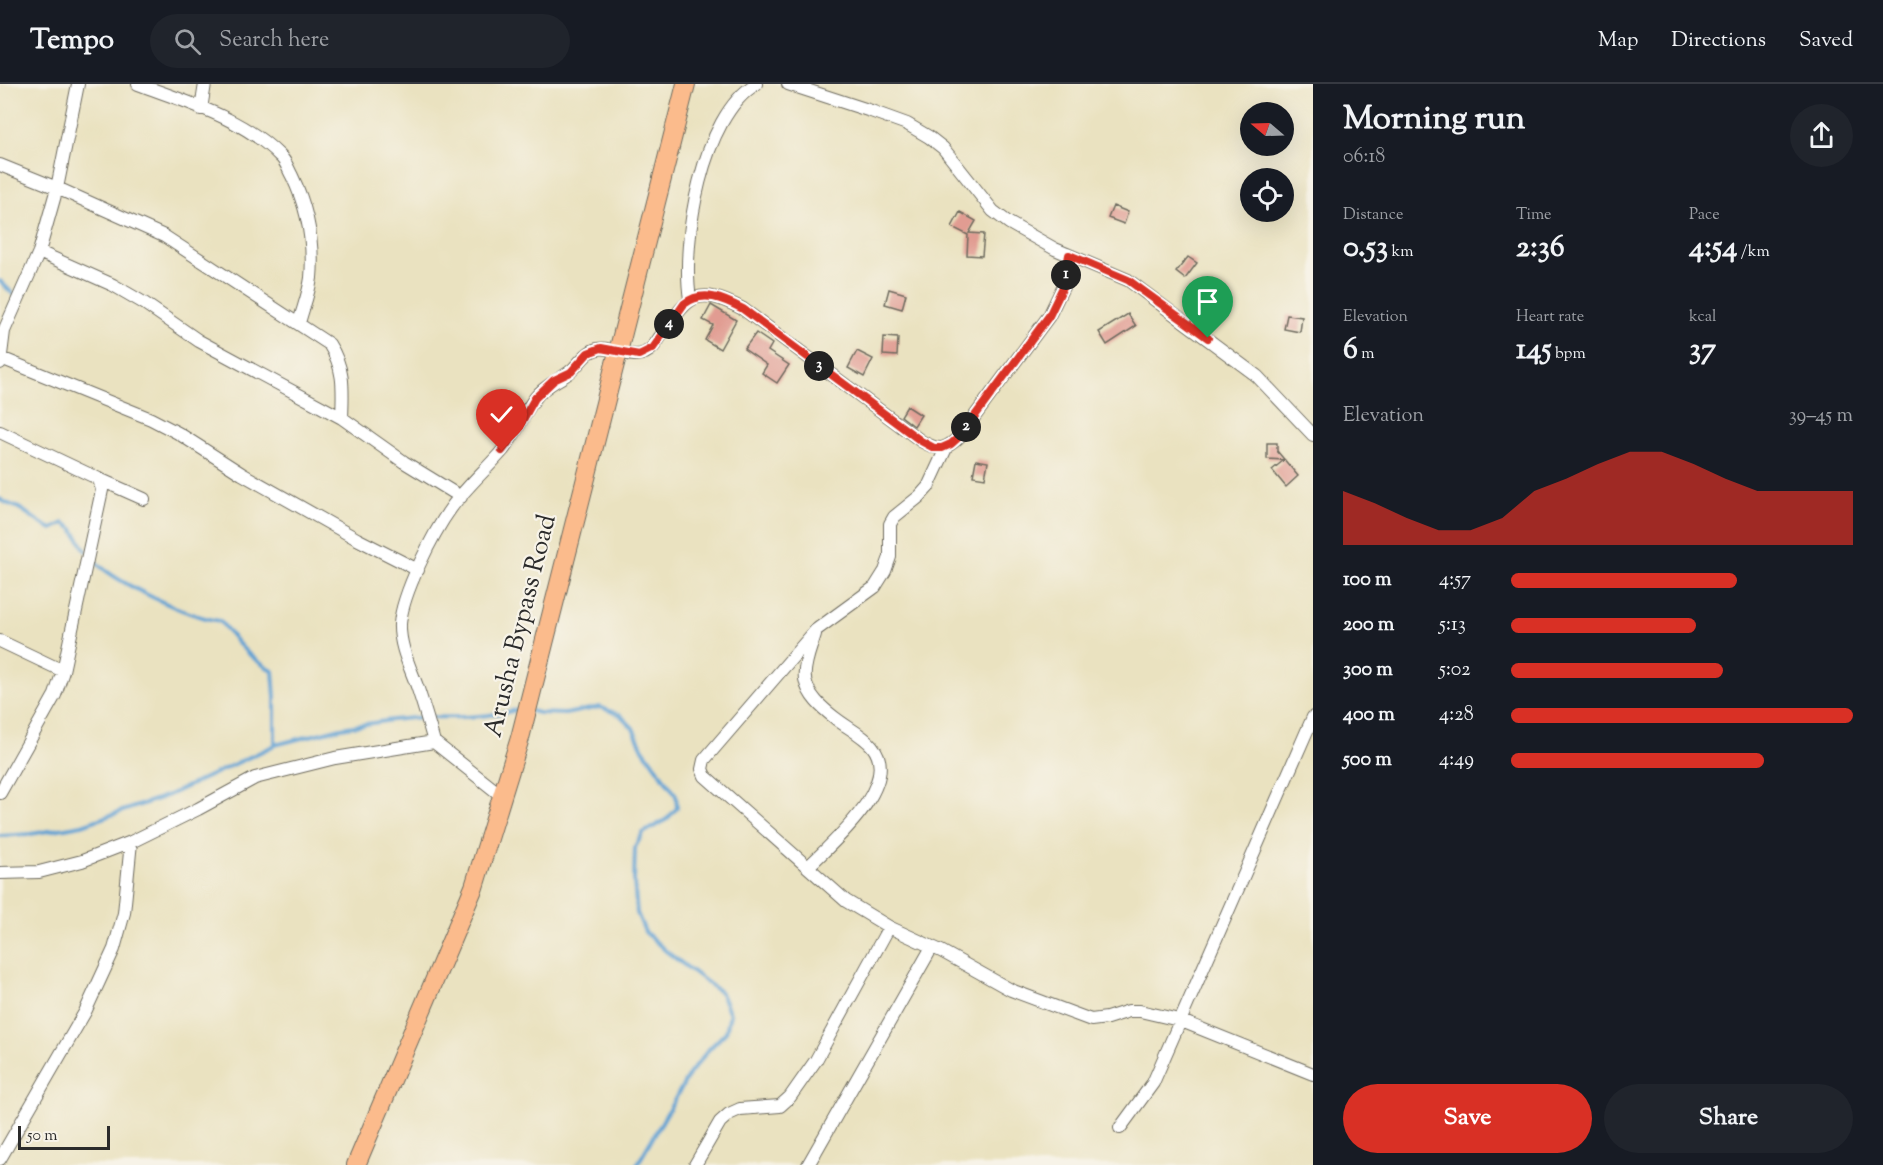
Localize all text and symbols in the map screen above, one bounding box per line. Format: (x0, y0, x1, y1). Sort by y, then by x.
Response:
search box (150, 14, 570, 68)
text: Tempo (30, 21, 114, 61)
icon: search (171, 25, 204, 58)
text: Search here (219, 25, 329, 57)
text: Map (1598, 26, 1638, 56)
text: Directions (1671, 26, 1766, 56)
text: Saved (1799, 26, 1853, 56)
text: Morning run (1343, 96, 1525, 144)
north arrow (1240, 102, 1294, 156)
map controls (1240, 102, 1294, 222)
button: share (1790, 104, 1853, 167)
text: 06:18 (1343, 143, 1385, 172)
button: locate (1240, 168, 1294, 222)
text: Distance (1343, 204, 1403, 227)
text: Time (1516, 204, 1552, 227)
text: Pace (1689, 204, 1720, 227)
text: 0.53 (1343, 227, 1388, 270)
text: 2:36 (1516, 227, 1565, 270)
text: 4:54 (1689, 227, 1737, 270)
text: km (1388, 241, 1413, 264)
text: /km (1737, 241, 1770, 264)
pin: 1 (1051, 260, 1081, 290)
text: 1 (1063, 263, 1069, 286)
pin (1182, 276, 1233, 338)
icon: arrive (1191, 285, 1224, 318)
text: Elevation (1343, 306, 1408, 329)
text: Heart rate (1516, 306, 1584, 329)
text: kcal (1689, 306, 1717, 329)
pin: 4 (654, 309, 684, 339)
text: 4 (665, 312, 673, 335)
text: 6 (1343, 329, 1358, 372)
text: 145 (1516, 329, 1552, 372)
text: 37 (1689, 329, 1716, 372)
text: m (1358, 343, 1375, 366)
text: bpm (1552, 343, 1586, 366)
pin: 3 (804, 351, 834, 381)
text: 3 (816, 354, 822, 377)
pin (476, 389, 527, 451)
icon: check (485, 398, 518, 431)
text: Elevation (1343, 402, 1424, 431)
text: 39–45 m (1789, 402, 1853, 431)
pin: 2 (951, 412, 981, 442)
text: 2 (962, 415, 970, 438)
street label: Arusha Bypass Road (475, 510, 567, 741)
text: 100 m (1343, 566, 1392, 595)
text: 4:57 (1439, 566, 1471, 595)
text: 200 m (1343, 611, 1394, 640)
text: 5:13 (1439, 611, 1466, 640)
text: 300 m (1343, 656, 1393, 685)
text: 5:02 (1439, 656, 1471, 685)
text: 400 m (1343, 701, 1395, 730)
text: 4:28 (1439, 701, 1474, 730)
text: 500 m (1343, 746, 1392, 775)
text: 4:49 (1439, 746, 1474, 775)
button: Save (1343, 1084, 1592, 1153)
button: Share (1604, 1084, 1853, 1153)
scale bar (18, 1123, 110, 1150)
text: 50 m (27, 1125, 58, 1148)

